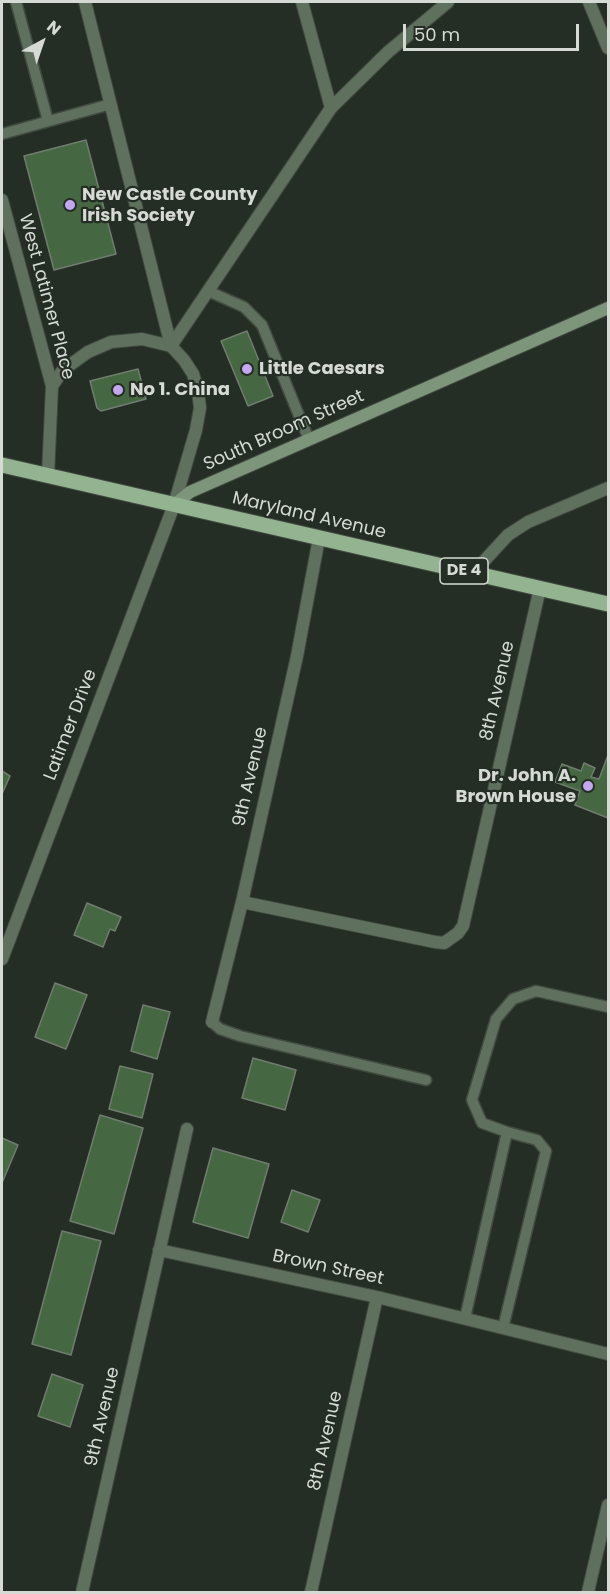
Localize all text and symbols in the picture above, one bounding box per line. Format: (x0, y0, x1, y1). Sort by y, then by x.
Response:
north arrow (12, 12, 72, 72)
scale bar (406, 12, 582, 50)
text: N (42, 15, 66, 41)
text: 50 m (414, 22, 460, 47)
place label: New Castle County Irish Society (82, 184, 258, 226)
marker: New Castle County Irish Society (63, 198, 77, 212)
street label: West Latimer Place (13, 212, 79, 382)
place label: Little Caesars (259, 358, 385, 380)
marker: Little Caesars (240, 362, 254, 376)
place label: No 1. China (130, 379, 230, 401)
marker: No 1. China (111, 383, 125, 397)
street label: South Broom Street (200, 386, 368, 476)
street label: Maryland Avenue (230, 488, 388, 544)
road number: DE 4 (440, 558, 488, 584)
street label: 8th Avenue (476, 639, 520, 743)
street label: Latimer Drive (40, 666, 102, 784)
street label: 9th Avenue (229, 725, 273, 829)
place label: Dr. John A. Brown House (456, 765, 576, 808)
marker: Dr. John A. Brown House (581, 779, 595, 793)
street label: Brown Street (270, 1246, 386, 1290)
street label: 9th Avenue (81, 1365, 125, 1469)
street label: 8th Avenue (304, 1389, 348, 1493)

